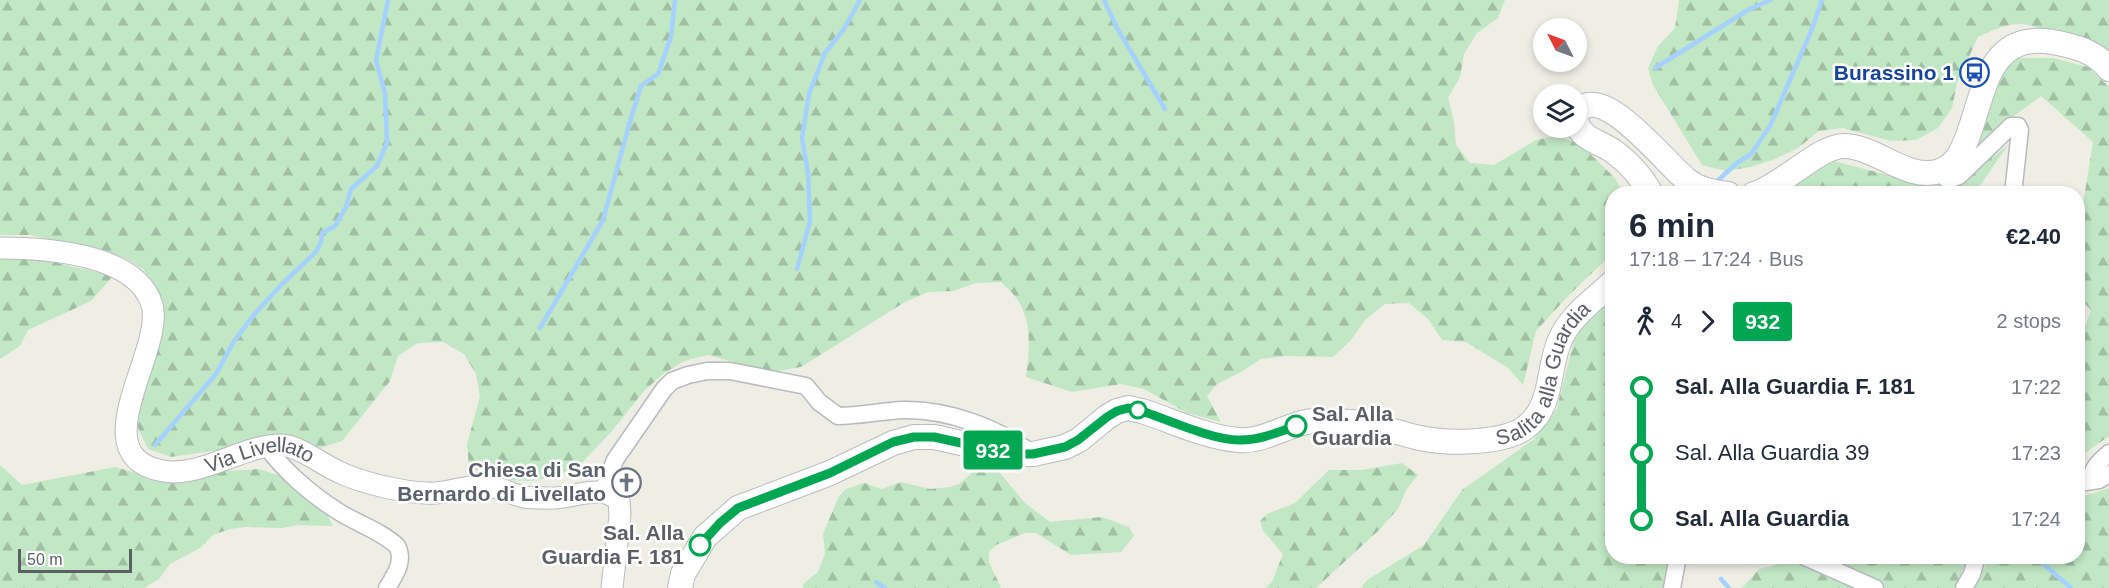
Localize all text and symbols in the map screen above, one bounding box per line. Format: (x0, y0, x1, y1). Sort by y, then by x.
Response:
north arrow (1533, 18, 1587, 72)
map controls (1533, 18, 1587, 138)
bus stop icon: Burassino 1 (1959, 57, 1991, 89)
place label: Burassino 1 (1834, 61, 1954, 84)
button: layers (1533, 84, 1587, 138)
text: 6 min (1629, 207, 1715, 244)
text: €2.40 (2006, 224, 2061, 249)
text: 17:18 – 17:24 · Bus (1629, 248, 1804, 270)
street label: Salita alla Guardia (1493, 296, 1595, 449)
icon: walk (1629, 305, 1662, 338)
icon: forward (1691, 305, 1724, 338)
text: 4 (1671, 310, 1682, 332)
text: 932 (1745, 310, 1780, 333)
text: 2 stops (1997, 310, 2061, 332)
text: Sal. Alla Guardia F. 181 (1675, 374, 1915, 399)
text: 17:22 (2011, 376, 2061, 398)
unlabelled marker (1129, 401, 1147, 419)
place label: Sal. Alla Guardia (1312, 402, 1393, 449)
marker: Sal. Alla Guardia (1285, 415, 1307, 437)
line badge: 932 (958, 430, 1028, 470)
street label: Via Livellato (202, 433, 319, 477)
text: 932 (975, 439, 1011, 462)
text: Sal. Alla Guardia 39 (1675, 440, 1869, 465)
text: 17:23 (2011, 442, 2061, 464)
place label: Chiesa di San Bernardo di Livellato (397, 458, 606, 505)
church icon: Chiesa di San Bernardo di Livellato (611, 466, 643, 498)
text: Sal. Alla Guardia (1675, 506, 1849, 531)
text: 17:24 (2011, 508, 2061, 530)
place label: Sal. Alla Guardia F. 181 (542, 521, 684, 568)
marker: Sal. Alla Guardia F. 181 (689, 534, 711, 556)
scale bar (18, 546, 132, 574)
text: 50 m (27, 551, 63, 568)

